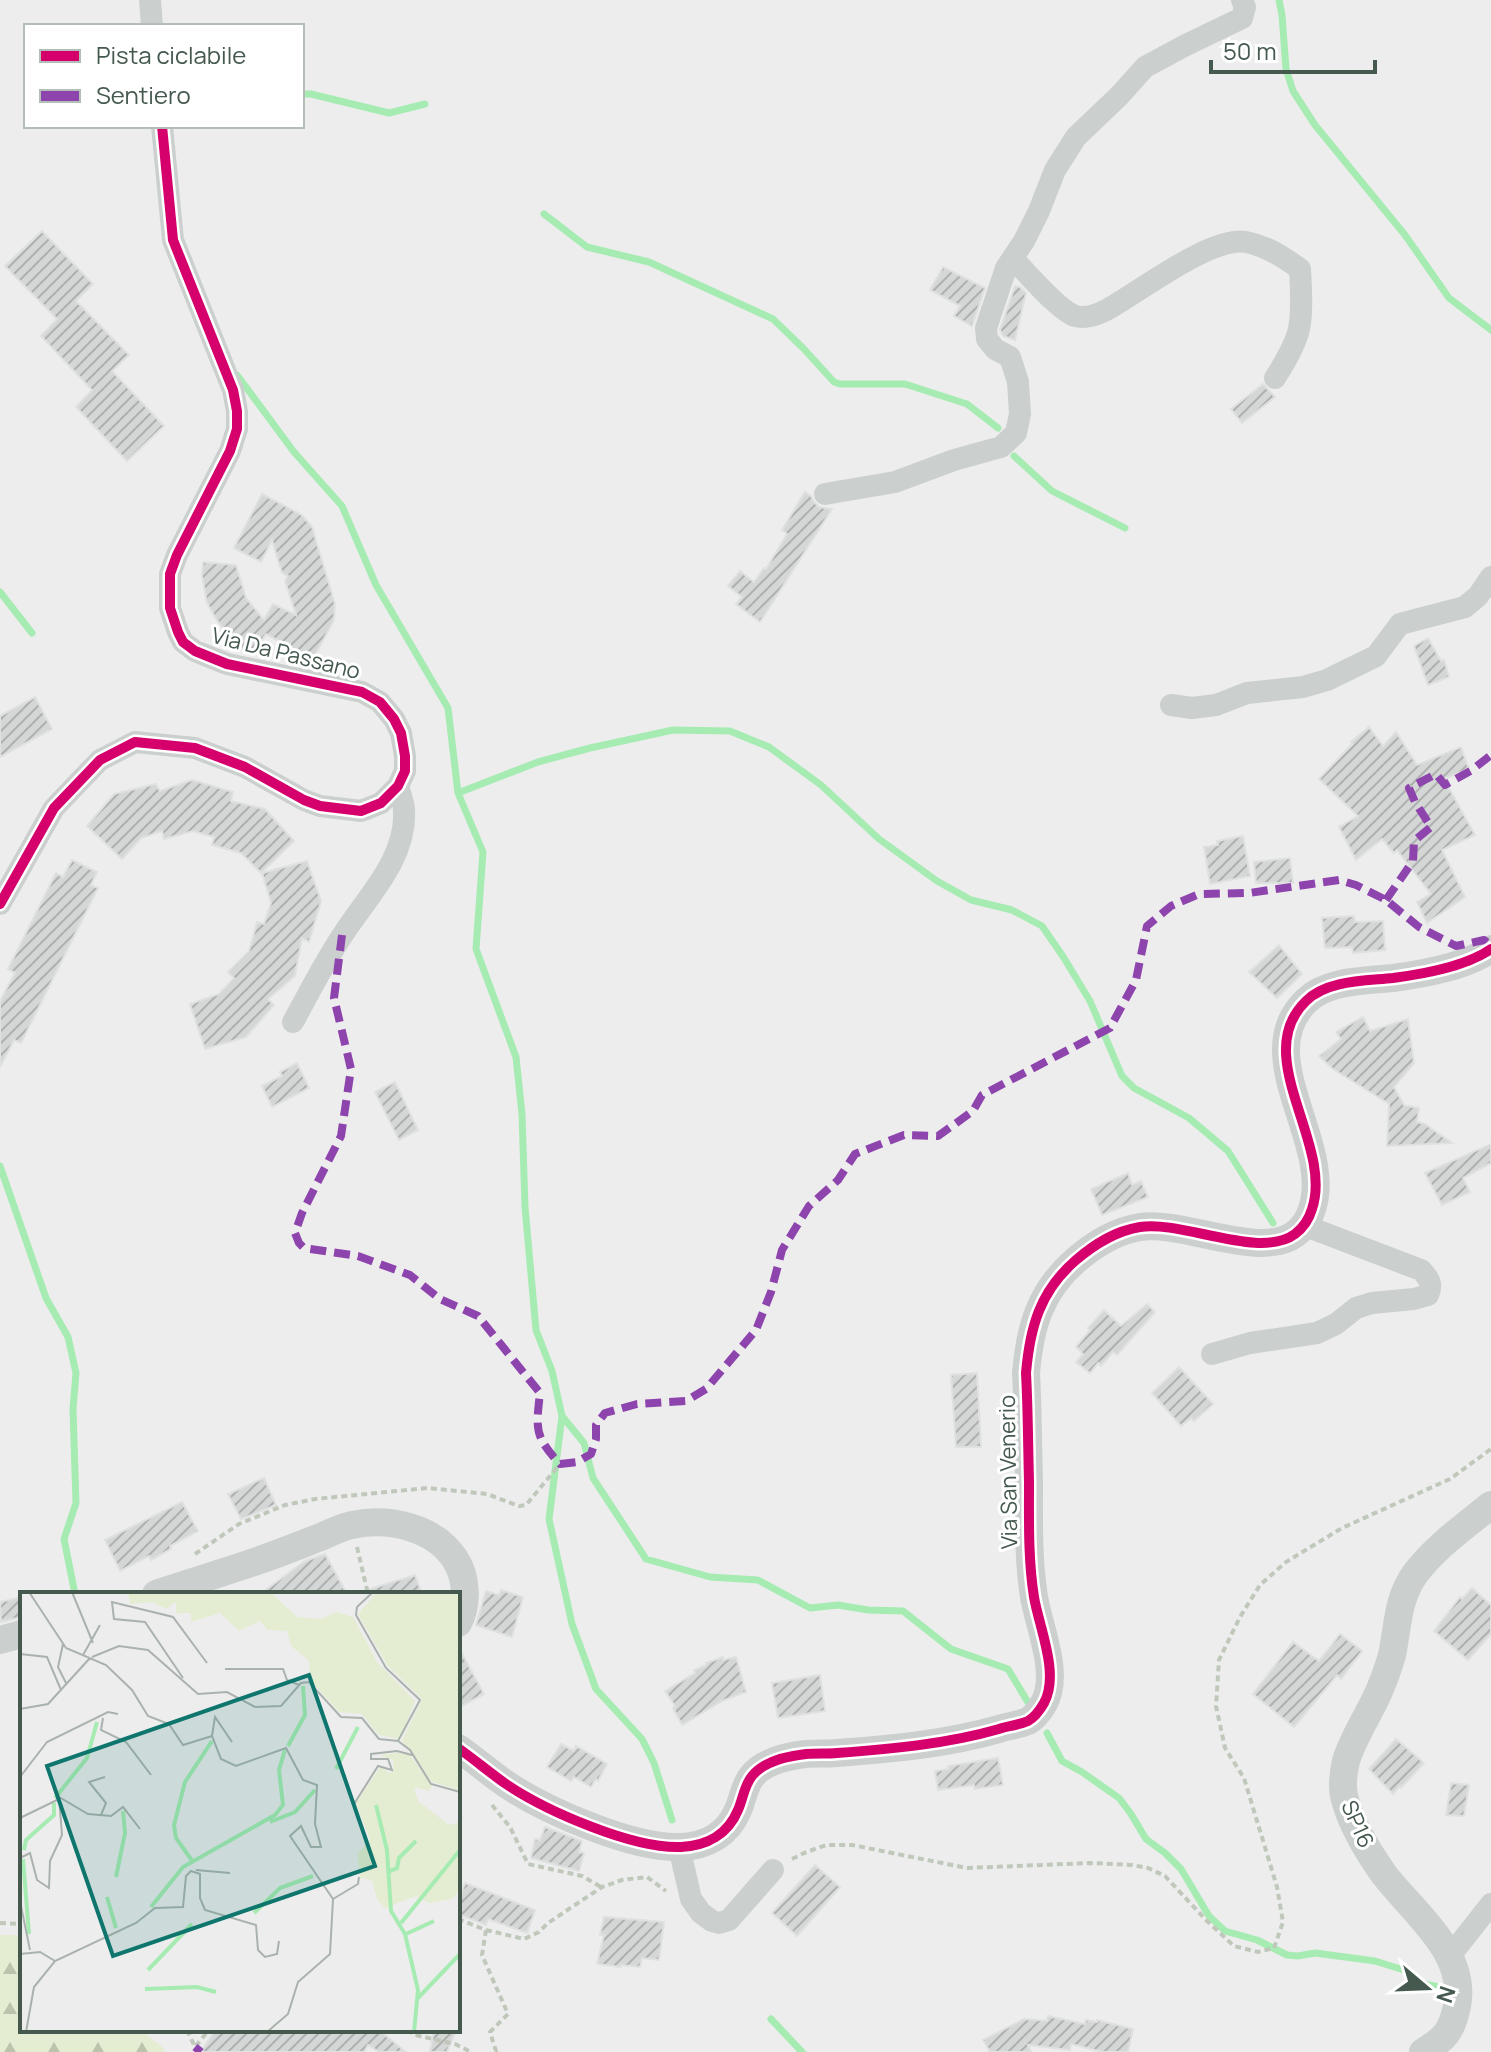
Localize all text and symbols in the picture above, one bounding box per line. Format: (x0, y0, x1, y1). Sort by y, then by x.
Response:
legend (24, 24, 304, 128)
scale bar (1211, 24, 1375, 74)
text: 50 m (1223, 34, 1277, 67)
text: Pista ciclabile (96, 38, 246, 71)
text: Sentiero (96, 78, 191, 111)
street label: Via Da Passano (208, 620, 364, 686)
street label: Via San Venerio (992, 1395, 1024, 1549)
inset map (20, 1592, 460, 2032)
street label: SP16 (1334, 1795, 1382, 1853)
north arrow (1387, 1948, 1467, 2028)
text: N (1429, 1982, 1463, 2007)

